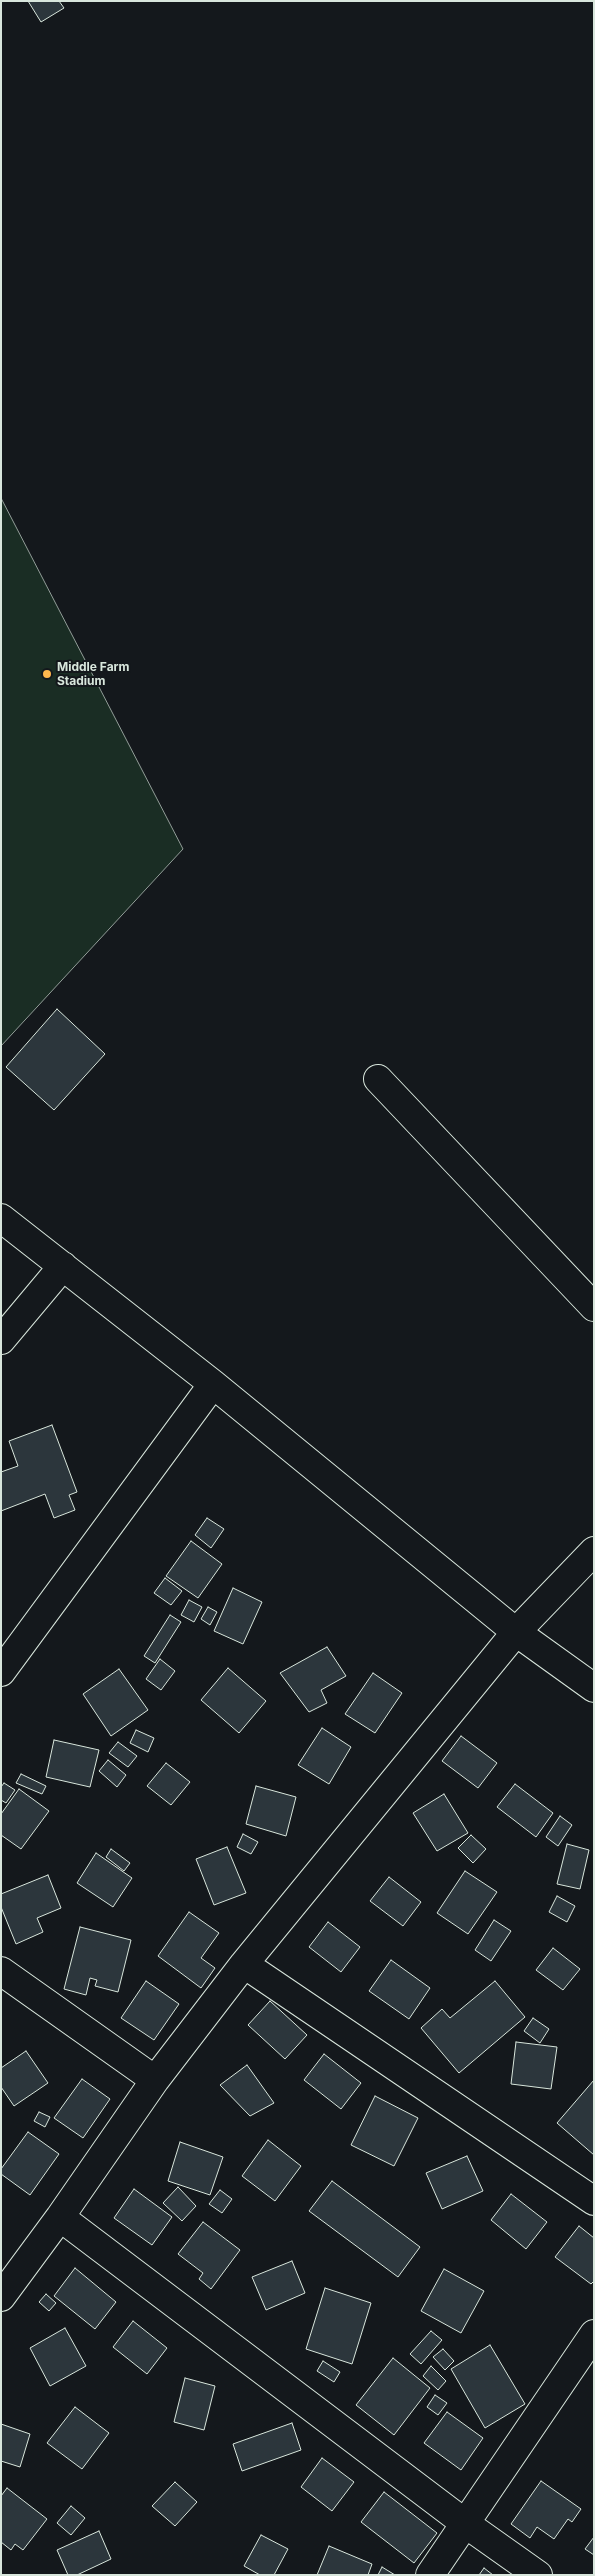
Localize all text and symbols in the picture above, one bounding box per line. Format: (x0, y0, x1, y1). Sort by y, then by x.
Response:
place label: Middle Farm Stadium (57, 660, 130, 688)
marker: Middle Farm Stadium (41, 668, 53, 680)

